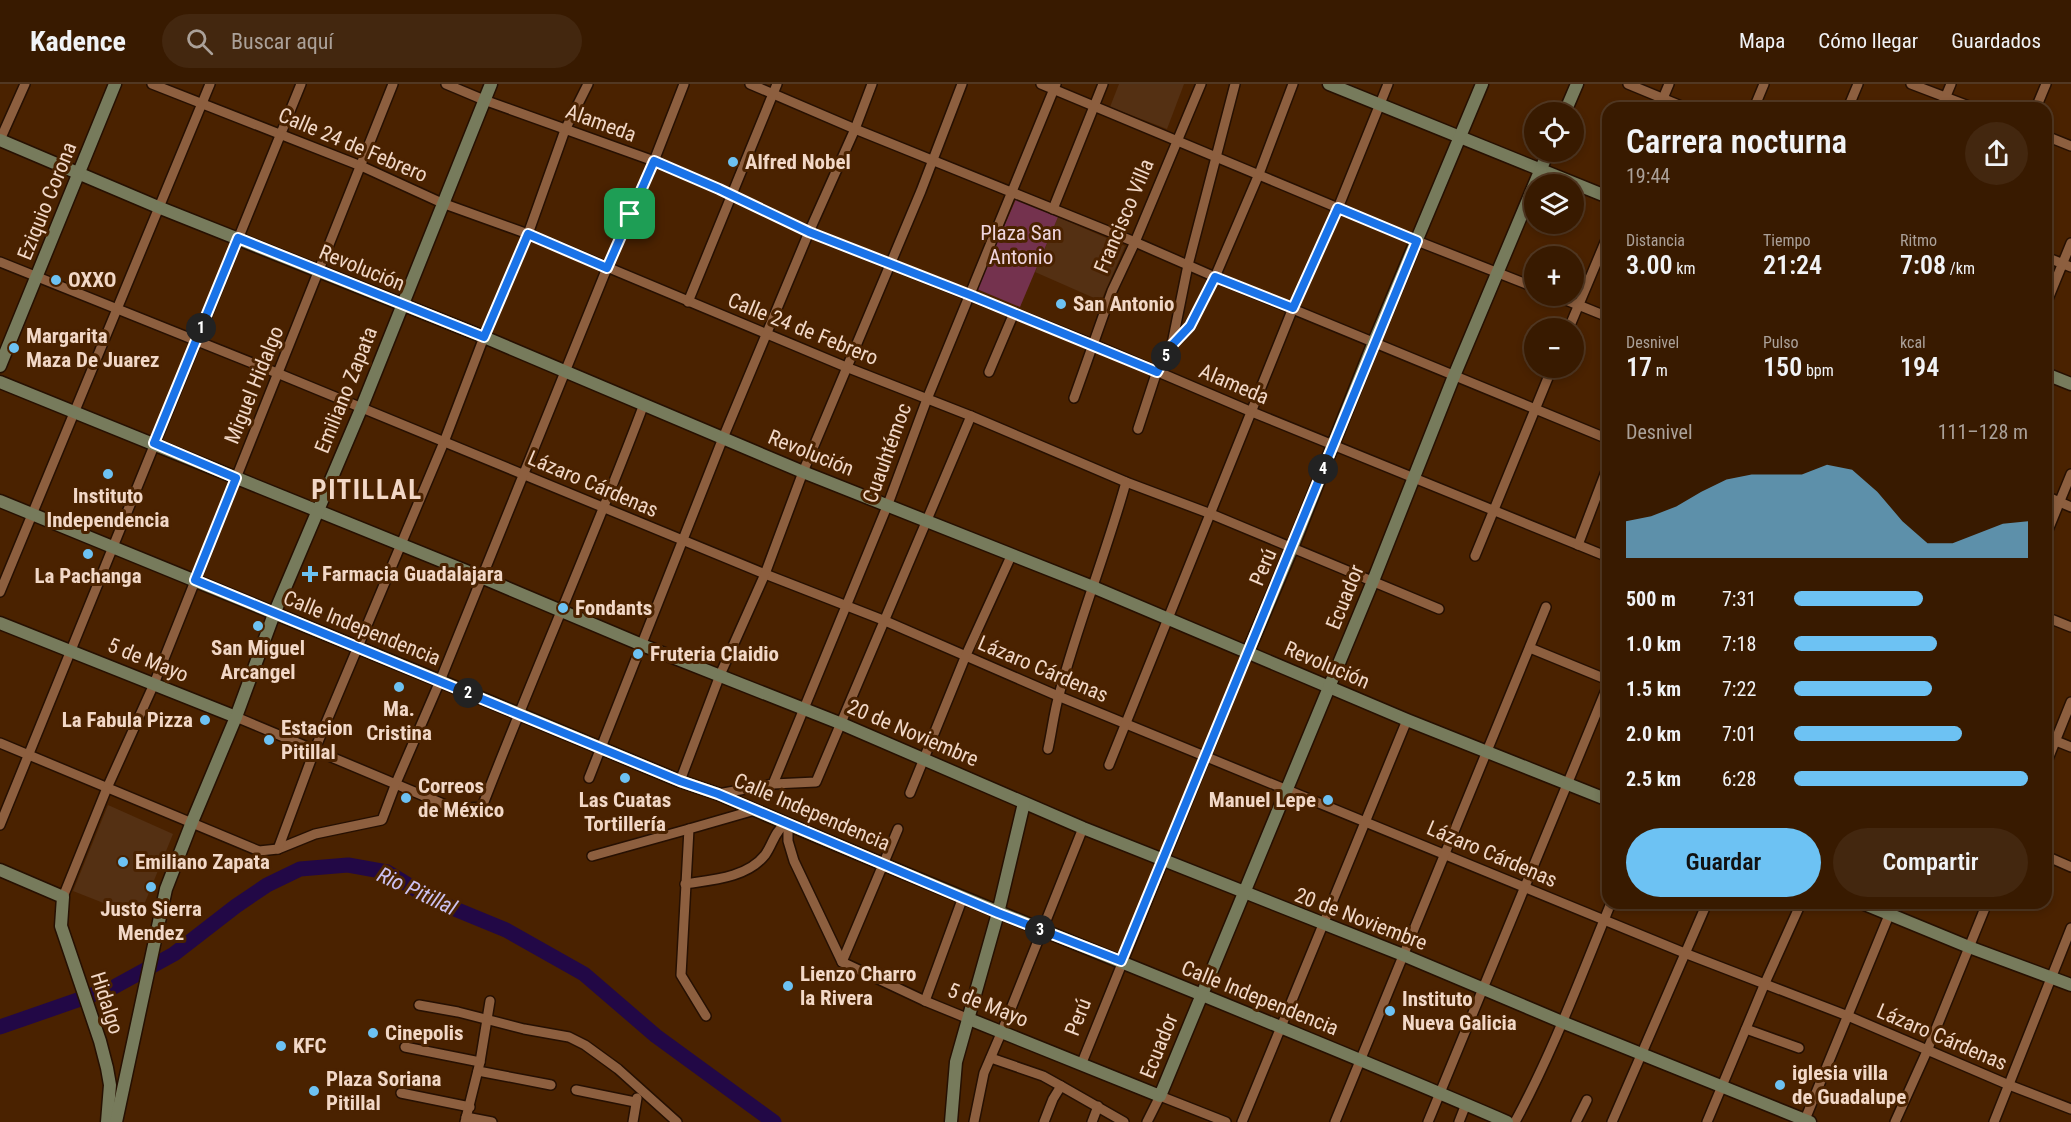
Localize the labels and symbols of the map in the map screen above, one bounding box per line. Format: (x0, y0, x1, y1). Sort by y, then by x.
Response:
street label: Alameda (563, 99, 639, 147)
street label: Calle 24 de Febrero (275, 103, 431, 187)
street label: Eziquio Corona (13, 139, 81, 263)
place label: Alfred Nobel (745, 150, 851, 174)
marker: Alfred Nobel (726, 155, 740, 169)
street label: Francisco Villa (1089, 155, 1159, 277)
pin (604, 188, 655, 239)
park label: Plaza San Antonio (980, 221, 1062, 269)
street label: Revolución (316, 240, 408, 296)
place label: OXXO (68, 268, 116, 292)
marker: OXXO (49, 273, 63, 287)
street label: Calle 24 de Febrero (724, 288, 882, 370)
place label: San Antonio (1073, 292, 1174, 316)
marker: San Antonio (1054, 297, 1068, 311)
pin: 1 (186, 313, 216, 343)
street label: Miguel Hidalgo (220, 323, 288, 447)
street label: Emiliano Zapata (310, 323, 382, 457)
place label: Margarita Maza De Juarez (26, 324, 160, 372)
marker: Margarita Maza De Juarez (7, 341, 21, 355)
pin: 5 (1151, 341, 1181, 371)
street label: Alameda (1196, 359, 1272, 409)
street label: Cuauhtémoc (858, 400, 916, 506)
street label: Revolución (765, 425, 857, 481)
street label: Lázaro Cárdenas (524, 446, 662, 522)
pin: 4 (1308, 454, 1338, 484)
marker: Instituto Independencia (101, 467, 115, 481)
district label: PITILLAL (311, 474, 423, 506)
place label: Instituto Independencia (47, 484, 170, 532)
street label: Perú (1245, 545, 1281, 589)
marker: La Pachanga (81, 547, 95, 561)
street label: Ecuador (1321, 561, 1369, 633)
place label: Farmacia Guadalajara (322, 562, 503, 586)
place label: La Pachanga (34, 564, 142, 588)
marker: Farmacia Guadalajara (303, 567, 317, 581)
street label: Calle Independencia (280, 586, 444, 670)
place label: Fondants (575, 596, 652, 620)
marker: Fondants (556, 601, 570, 615)
marker: San Miguel Arcangel (251, 619, 265, 633)
street label: Lázaro Cárdenas (974, 631, 1112, 707)
street label: 5 de Mayo (104, 633, 192, 687)
place label: San Miguel Arcangel (211, 636, 305, 684)
street label: Revolución (1281, 636, 1373, 694)
place label: Fruteria Claidio (650, 642, 779, 666)
marker: Fruteria Claidio (631, 647, 645, 661)
pin: 2 (453, 678, 483, 708)
marker: Ma. Cristina (392, 680, 406, 694)
street label: 20 de Noviembre (844, 695, 982, 771)
place label: Ma. Cristina (366, 697, 432, 745)
place label: La Fabula Pizza (62, 708, 193, 732)
marker: La Fabula Pizza (198, 713, 212, 727)
place label: Estacion Pitillal (281, 716, 353, 764)
marker: Estacion Pitillal (262, 733, 276, 747)
street label: Calle Independencia (730, 768, 894, 856)
marker: Las Cuatas Tortillería (618, 771, 632, 785)
place label: Correos de México (418, 774, 504, 822)
place label: Las Cuatas Tortillería (579, 788, 671, 836)
place label: Manuel Lepe (1209, 788, 1316, 812)
marker: Correos de México (399, 791, 413, 805)
marker: Manuel Lepe (1321, 793, 1335, 807)
street label: Lázaro Cárdenas (1423, 816, 1561, 892)
place label: Emiliano Zapata (135, 850, 270, 874)
marker: Emiliano Zapata (116, 855, 130, 869)
water label: Rio Pitillal (373, 862, 462, 921)
marker: Justo Sierra Mendez (144, 880, 158, 894)
street label: 20 de Noviembre (1291, 883, 1431, 955)
place label: Justo Sierra Mendez (100, 897, 202, 945)
pin: 3 (1025, 915, 1055, 945)
street label: Calle Independencia (1178, 956, 1342, 1040)
place label: Lienzo Charro la Rivera (800, 962, 917, 1010)
street label: Hidalgo (86, 969, 128, 1037)
street label: 5 de Mayo (944, 978, 1032, 1032)
marker: Lienzo Charro la Rivera (781, 979, 795, 993)
place label: Instituto Nueva Galicia (1402, 987, 1517, 1035)
street label: Perú (1060, 995, 1096, 1039)
street label: Lázaro Cárdenas (1873, 999, 2011, 1075)
marker: Instituto Nueva Galicia (1383, 1004, 1397, 1018)
street label: Ecuador (1135, 1010, 1183, 1082)
place label: Cinepolis (385, 1021, 464, 1045)
marker: Cinepolis (366, 1026, 380, 1040)
place label: KFC (293, 1034, 327, 1058)
marker: KFC (274, 1039, 288, 1053)
place label: iglesia villa de Guadalupe (1792, 1061, 1906, 1109)
place label: Plaza Soriana Pitillal (326, 1067, 442, 1115)
marker: iglesia villa de Guadalupe (1773, 1078, 1787, 1092)
marker: Plaza Soriana Pitillal (307, 1084, 321, 1098)

